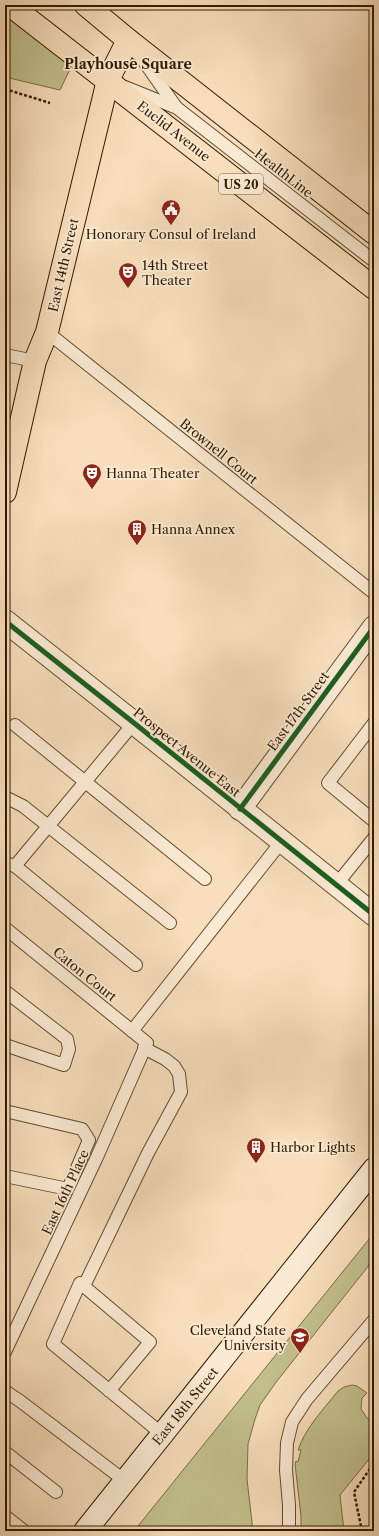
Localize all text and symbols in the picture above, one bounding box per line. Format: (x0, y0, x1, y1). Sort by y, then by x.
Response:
district label: Playhouse Square (64, 55, 192, 73)
street label: Euclid Avenue (134, 97, 214, 165)
street label: HealthLine (252, 145, 316, 201)
road number: US 20 (219, 174, 263, 194)
public building icon: Honorary Consul of Ireland (160, 198, 182, 226)
street label: East 14th Street (44, 216, 82, 313)
place label: Honorary Consul of Ireland (86, 226, 256, 242)
place label: 14th Street Theater (142, 257, 208, 288)
theatre icon: 14th Street Theater (117, 261, 139, 289)
street label: Brownell Court (177, 415, 261, 487)
theatre icon: Hanna Theater (81, 462, 103, 490)
place label: Hanna Theater (106, 465, 200, 481)
building icon: Hanna Annex (126, 518, 148, 546)
place label: Hanna Annex (151, 521, 235, 537)
street label: East 17th Street (264, 668, 332, 754)
street label: Prospect Avenue East (130, 704, 244, 800)
street label: Caton Court (50, 944, 120, 1005)
building icon: Harbor Lights (245, 1136, 267, 1164)
place label: Harbor Lights (270, 1139, 356, 1155)
street label: East 16th Place (38, 1147, 92, 1237)
place label: Cleveland State University (190, 1322, 287, 1353)
school or university icon: Cleveland State University (289, 1326, 311, 1354)
street label: East 18th Street (149, 1363, 222, 1448)

